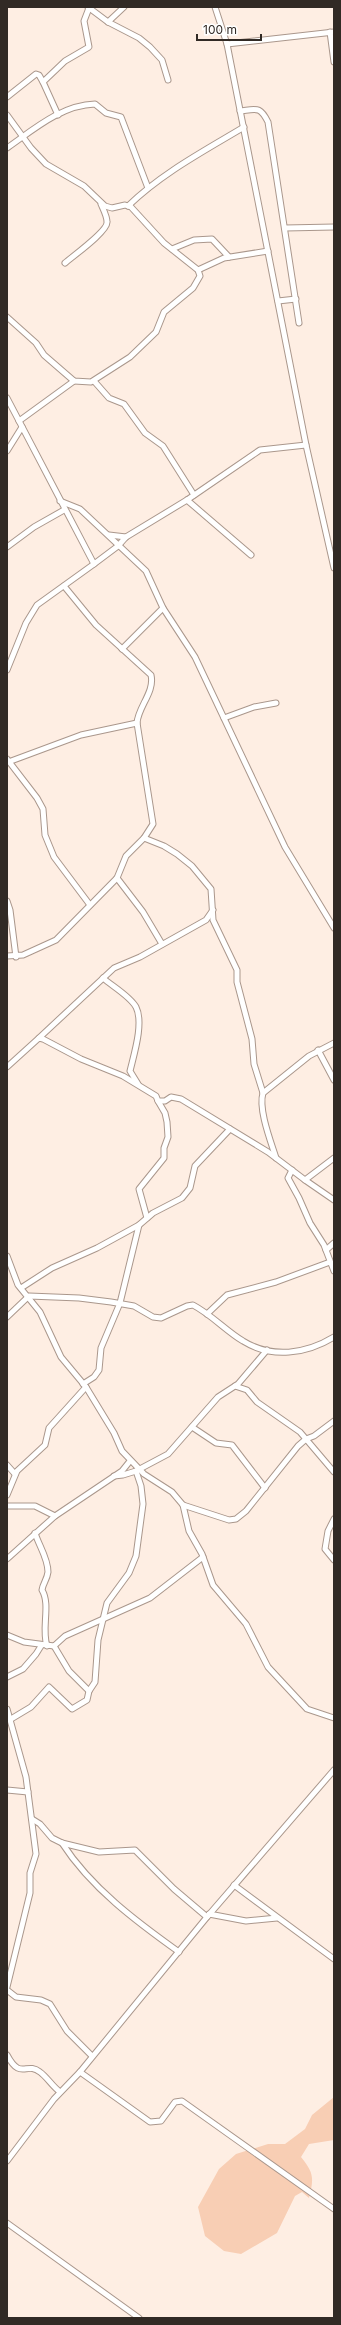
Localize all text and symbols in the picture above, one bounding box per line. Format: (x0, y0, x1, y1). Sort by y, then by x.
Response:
scale bar (197, 16, 261, 42)
text: 100 m (203, 22, 237, 37)

